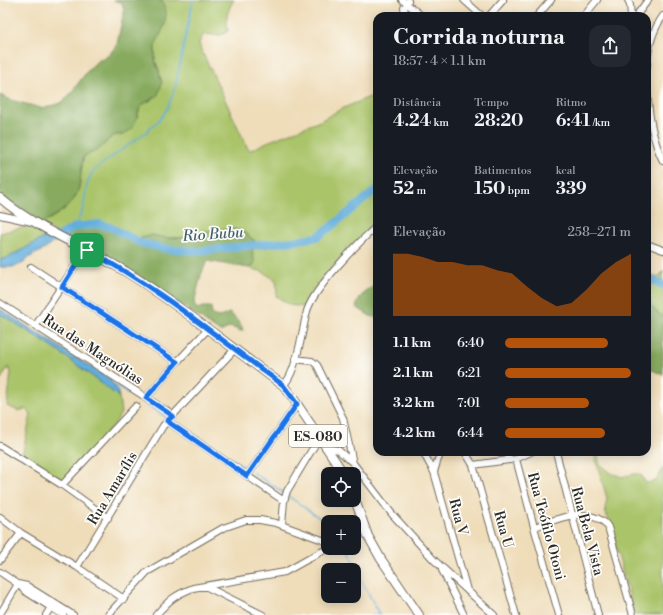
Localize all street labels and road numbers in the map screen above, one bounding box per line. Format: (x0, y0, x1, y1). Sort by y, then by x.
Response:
street label: Rua das Magnólias (39, 311, 146, 389)
road number: ES-080 (289, 425, 347, 447)
street label: Rua Amarílis (84, 449, 142, 528)
street label: Rua Teófilo Otoni (523, 470, 569, 583)
street label: Rua Bela Vista (567, 485, 608, 578)
street label: Rua V (444, 497, 472, 539)
street label: Rua U (489, 509, 517, 551)

